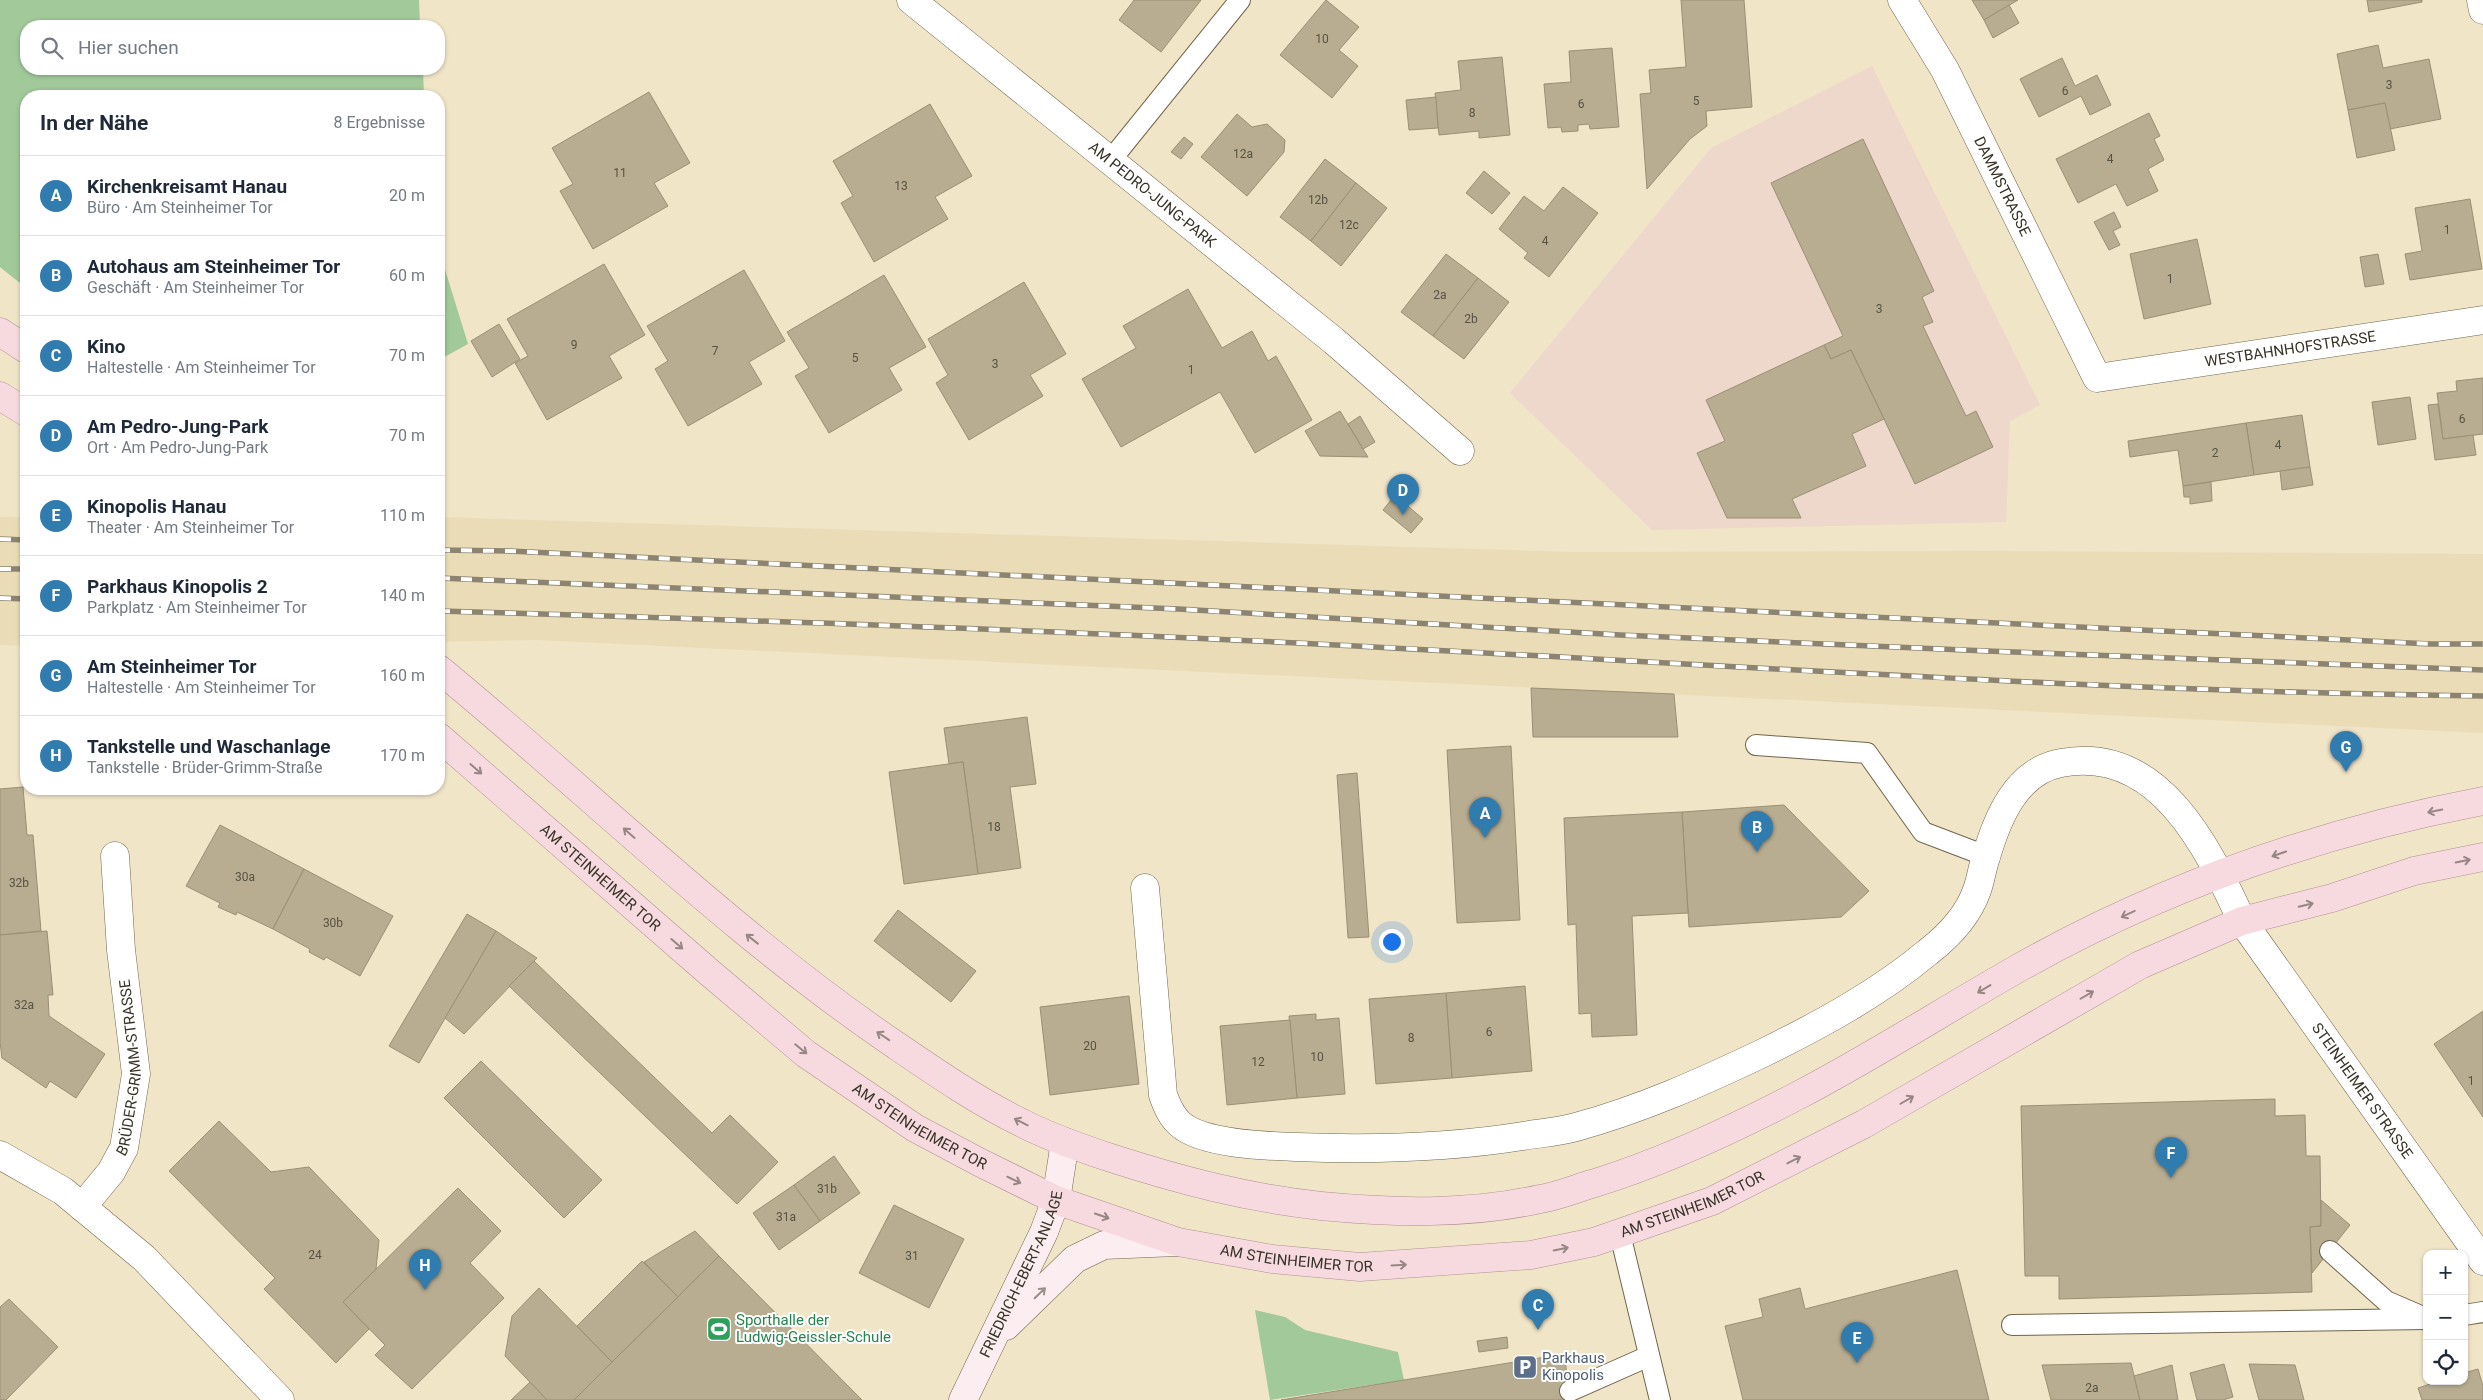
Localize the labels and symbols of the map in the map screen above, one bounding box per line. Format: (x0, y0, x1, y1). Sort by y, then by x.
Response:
house number: 10 (1315, 32, 1329, 46)
house number: 3 (2386, 78, 2392, 92)
house number: 6 (2062, 84, 2069, 98)
house number: 5 (1693, 94, 1700, 108)
house number: 6 (1578, 97, 1585, 111)
house number: 8 (1469, 106, 1476, 120)
street label: DAMMSTRASSE (1970, 134, 2035, 240)
street label: AM PEDRO-JUNG-PARK (1085, 138, 1220, 252)
house number: 12a (1233, 147, 1253, 161)
house number: 4 (2107, 152, 2114, 166)
house number: 11 (613, 166, 627, 180)
house number: 13 (894, 179, 908, 193)
house number: 12b (1308, 193, 1328, 207)
house number: 12c (1339, 218, 1359, 232)
house number: 1 (2444, 223, 2450, 237)
house number: 4 (1542, 234, 1549, 248)
house number: 1 (2167, 272, 2173, 286)
house number: 2a (1433, 288, 1447, 302)
house number: 3 (1876, 302, 1882, 316)
house number: 2b (1464, 312, 1478, 326)
street label: WESTBAHNHOFSTRASSE (2203, 327, 2377, 371)
house number: 9 (571, 338, 577, 352)
house number: 7 (712, 344, 719, 358)
house number: 5 (852, 351, 859, 365)
house number: 3 (992, 357, 998, 371)
house number: 1 (1188, 363, 1194, 377)
house number: 6 (2459, 412, 2466, 426)
house number: 4 (2275, 438, 2282, 452)
house number: 2 (2212, 446, 2219, 460)
pin: D (1387, 474, 1419, 515)
pin: G (2330, 731, 2362, 772)
one-way arrow (469, 763, 482, 774)
pin: A (1469, 797, 1501, 838)
one-way arrow (2428, 807, 2444, 816)
pin: B (1741, 811, 1773, 852)
street label: AM STEINHEIMER TOR (536, 820, 664, 935)
house number: 18 (987, 820, 1001, 834)
one-way arrow (623, 828, 636, 839)
one-way arrow (2271, 849, 2287, 859)
one-way arrow (2454, 856, 2470, 866)
house number: 30a (235, 870, 255, 884)
house number: 32b (9, 876, 29, 890)
one-way arrow (2298, 899, 2314, 909)
one-way arrow (2121, 910, 2136, 919)
house number: 30b (323, 916, 343, 930)
your location (1379, 929, 1405, 955)
one-way arrow (746, 934, 759, 945)
one-way arrow (671, 938, 684, 950)
street label: BRÜDER-GRIMM-STRASSE (113, 978, 145, 1159)
one-way arrow (1976, 984, 1991, 994)
one-way arrow (2079, 990, 2093, 1000)
house number: 32a (14, 998, 34, 1012)
street label: STEINHEIMER STRASSE (2308, 1019, 2417, 1163)
house number: 6 (1486, 1025, 1493, 1039)
one-way arrow (876, 1031, 890, 1041)
house number: 8 (1408, 1031, 1415, 1045)
house number: 20 (1083, 1039, 1097, 1053)
one-way arrow (795, 1044, 808, 1055)
house number: 10 (1310, 1050, 1324, 1064)
house number: 12 (1251, 1055, 1265, 1069)
house number: 1 (2468, 1074, 2474, 1088)
street label: AM STEINHEIMER TOR (849, 1079, 990, 1173)
one-way arrow (1899, 1095, 1914, 1105)
one-way arrow (1013, 1117, 1028, 1127)
pin: F (2155, 1137, 2187, 1178)
one-way arrow (1786, 1155, 1801, 1165)
street label: AM STEINHEIMER TOR (1618, 1167, 1767, 1241)
one-way arrow (1006, 1175, 1021, 1185)
house number: 31b (817, 1182, 837, 1196)
street label: FRIEDRICH-EBERT-ANLAGE (976, 1189, 1066, 1361)
house number: 31a (776, 1210, 796, 1224)
one-way arrow (1093, 1212, 1109, 1221)
street label: AM STEINHEIMER TOR (1219, 1241, 1374, 1276)
one-way arrow (1553, 1244, 1569, 1253)
house number: 24 (308, 1248, 322, 1262)
pin: H (409, 1249, 441, 1290)
house number: 31 (905, 1249, 919, 1263)
one-way arrow (1391, 1261, 1407, 1270)
one-way arrow (1033, 1287, 1046, 1299)
pin: C (1522, 1289, 1554, 1330)
place label: Sporthalle der Ludwig-Geissler-Schule (736, 1311, 891, 1346)
sports icon: Sporthalle der Ludwig-Geissler-Schule (706, 1316, 732, 1342)
pin: E (1841, 1322, 1873, 1363)
place label: Parkhaus Kinopolis (1542, 1349, 1605, 1384)
parking icon: Parkhaus Kinopolis (1512, 1354, 1538, 1380)
house number: 2a (2085, 1381, 2099, 1395)

